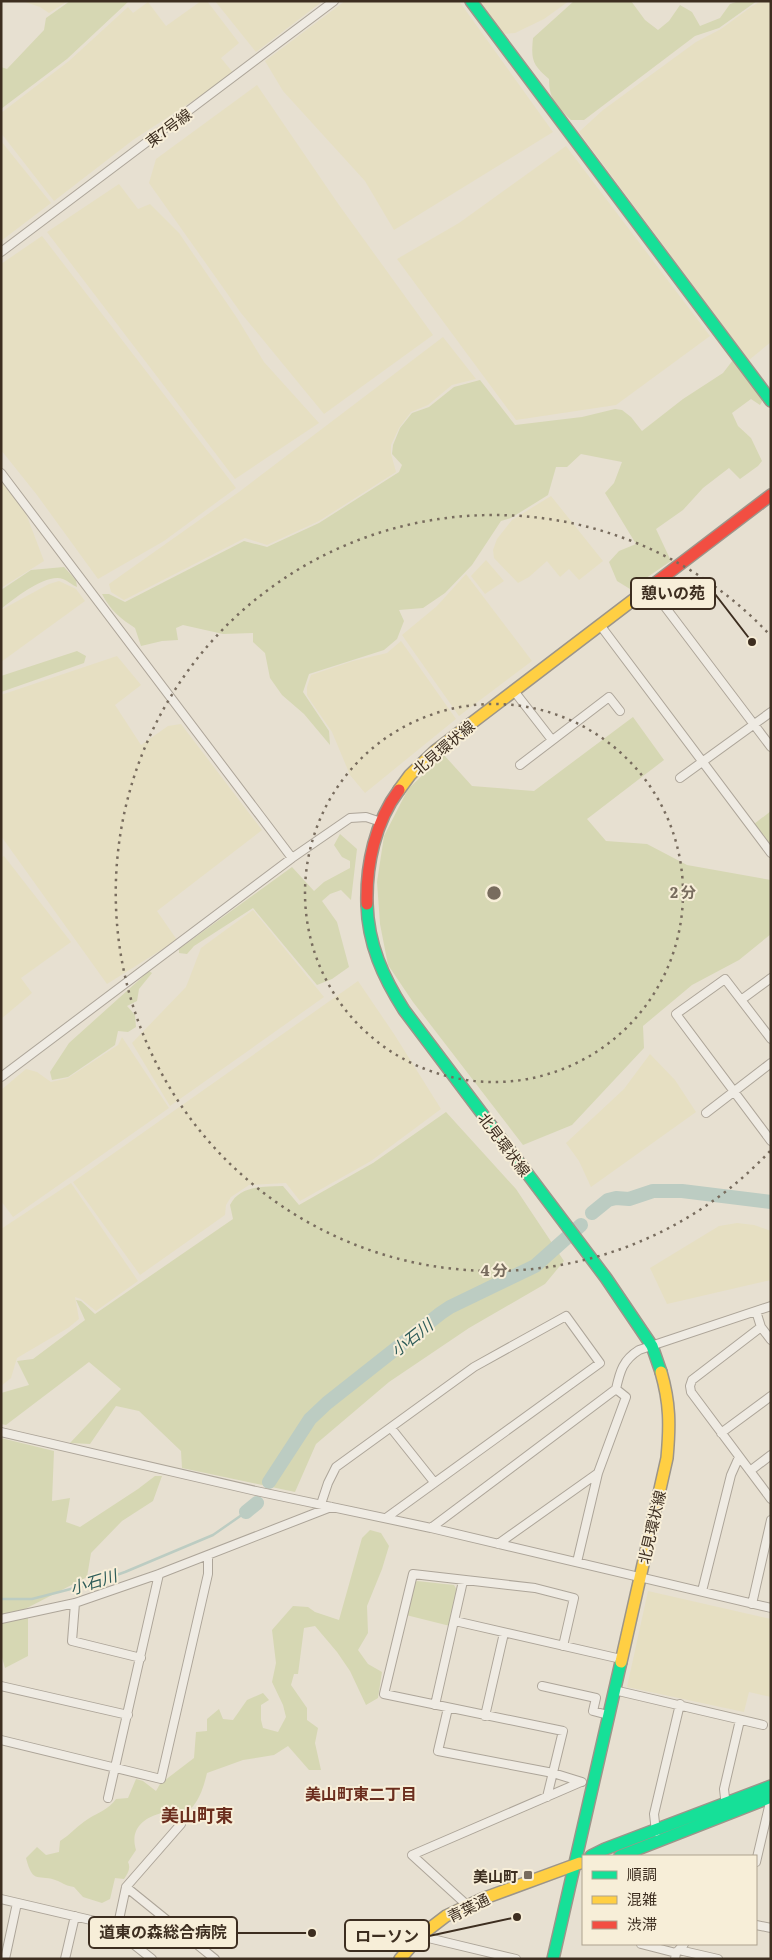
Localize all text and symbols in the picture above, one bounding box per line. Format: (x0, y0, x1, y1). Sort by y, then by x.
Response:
street label: 東7号線 (140, 102, 196, 152)
callout: 憩いの苑 (631, 578, 715, 609)
text: 憩いの苑 (641, 580, 705, 604)
street label: 北見環状線 (407, 714, 479, 780)
text: 2 分 (670, 880, 696, 903)
centre of rings (485, 884, 503, 902)
street label: 北見環状線 (473, 1107, 537, 1181)
text: 4 分 (480, 1258, 508, 1281)
water label: 小石川 (385, 1312, 439, 1361)
street label: 北見環状線 (631, 1488, 671, 1566)
water label: 小石川 (67, 1562, 121, 1599)
district label: 美山町東二丁目 (305, 1781, 417, 1805)
district label: 美山町東 (161, 1801, 233, 1828)
legend (582, 1855, 757, 1945)
text: 順調 (627, 1862, 657, 1885)
place label: 美山町 (473, 1864, 518, 1887)
marker: 美山町 (522, 1869, 534, 1881)
street label: 青葉通 (443, 1887, 493, 1927)
text: 混雑 (627, 1887, 657, 1910)
text: 渋滞 (627, 1912, 657, 1935)
callout: 道東の森総合病院 (89, 1917, 237, 1948)
text: 道東の森総合病院 (99, 1919, 227, 1943)
callout: ローソン (345, 1920, 429, 1951)
text: ローソン (355, 1923, 419, 1947)

